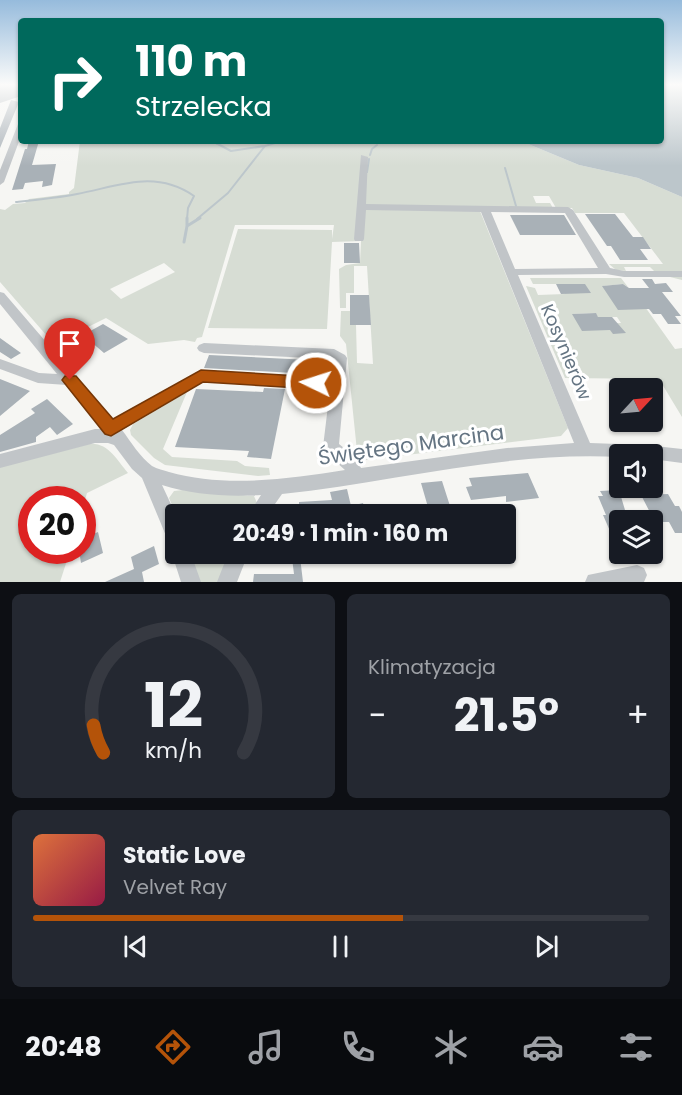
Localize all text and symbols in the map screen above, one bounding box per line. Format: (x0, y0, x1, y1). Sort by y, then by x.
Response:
text: 110 m (135, 32, 247, 91)
icon: right (36, 42, 114, 120)
text: Strzelecka (135, 88, 272, 125)
street label: Kosynierów (535, 300, 598, 404)
pin (44, 318, 95, 380)
icon: arrive (53, 327, 86, 360)
position arrow (284, 351, 348, 415)
north arrow (609, 378, 663, 432)
map controls (609, 378, 663, 564)
street label: Świętego Marcina (316, 417, 506, 472)
button: sound (609, 444, 663, 498)
speed limit sign: 20 (18, 486, 96, 564)
button: layers (609, 510, 663, 564)
text: 20:49 · 1 min · 160 m (233, 518, 448, 549)
text: Klimatyzacja (368, 653, 496, 681)
text: 12 (144, 661, 203, 749)
text: 21.5° (454, 684, 559, 747)
text: − (368, 692, 386, 739)
text: + (626, 692, 649, 739)
text: km/h (145, 735, 202, 766)
text: Static Love (123, 840, 246, 871)
text: Velvet Ray (123, 873, 227, 901)
icon: previous (119, 930, 152, 963)
icon: pause (324, 930, 357, 963)
icon: next (530, 930, 563, 963)
icon: directions (152, 1026, 194, 1068)
icon: music (245, 1026, 287, 1068)
icon: phone (337, 1026, 379, 1068)
icon: climate (430, 1026, 472, 1068)
icon: car (522, 1026, 564, 1068)
icon: filters (615, 1026, 657, 1068)
text: 20:48 (25, 1028, 102, 1065)

